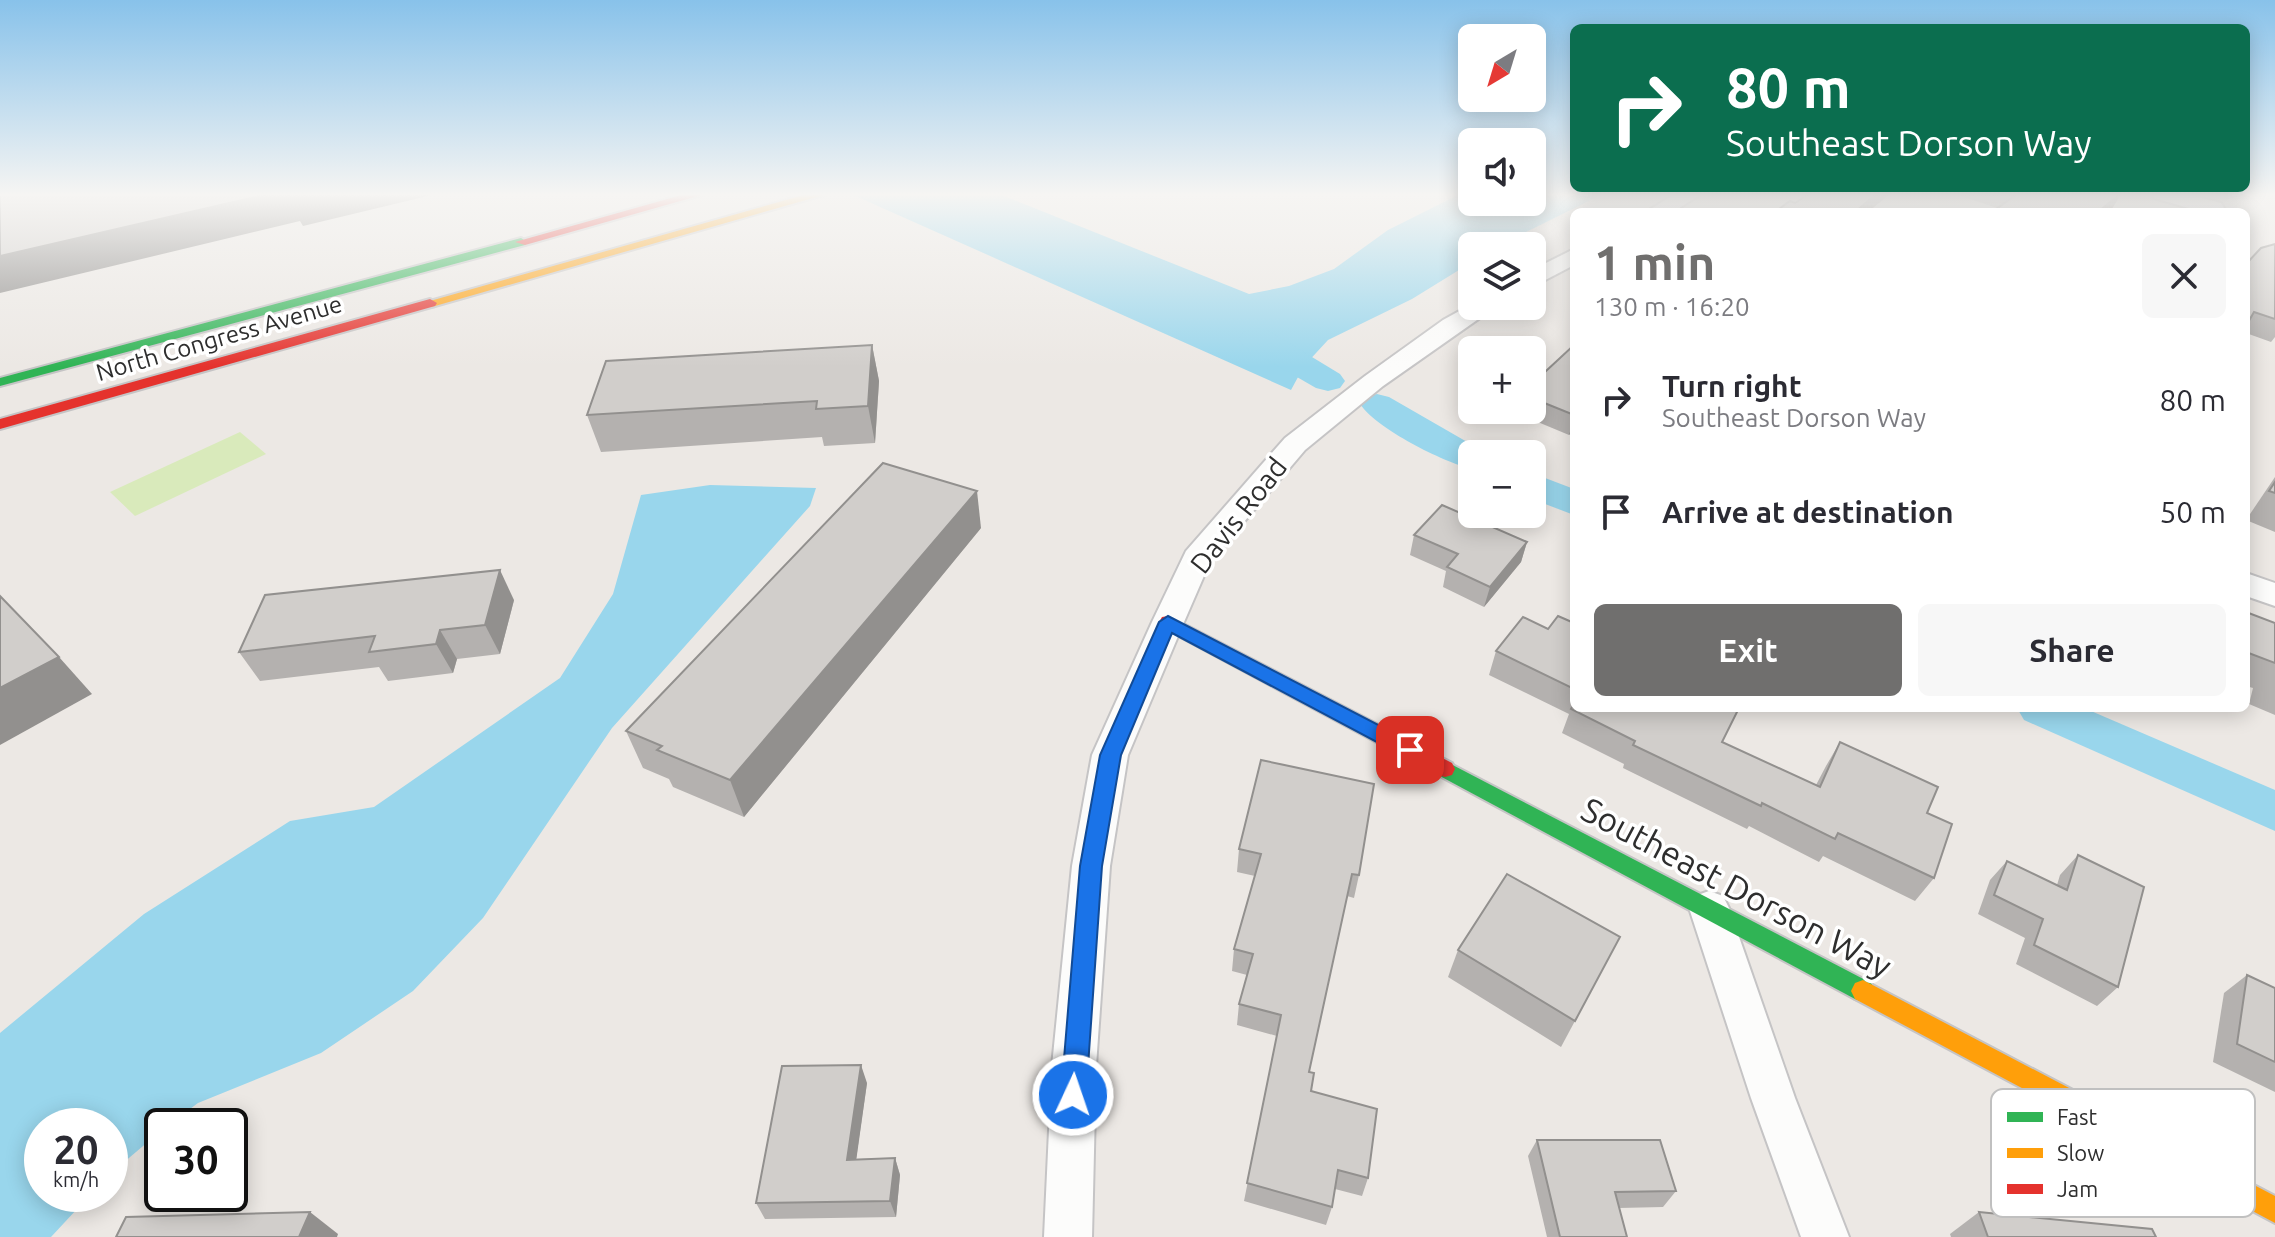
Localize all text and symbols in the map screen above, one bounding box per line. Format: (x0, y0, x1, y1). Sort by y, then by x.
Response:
north arrow (1458, 24, 1546, 112)
map controls (1458, 24, 1546, 528)
icon: right (1594, 56, 1698, 160)
text: 80 m (1726, 56, 1851, 119)
text: Southeast Dorson Way (1726, 122, 2092, 163)
button: sound (1458, 128, 1546, 216)
button: layers (1458, 232, 1546, 320)
button: close (2142, 234, 2226, 318)
text: 1 min (1594, 235, 1715, 289)
street label: North Congress Avenue (93, 290, 345, 386)
text: 130 m · 16:20 (1594, 292, 1750, 321)
button: + (1458, 336, 1546, 424)
text: Turn right (1662, 369, 1802, 403)
icon: right (1594, 378, 1638, 422)
text: 80 m (2159, 383, 2226, 417)
text: Southeast Dorson Way (1662, 403, 1926, 432)
button: − (1458, 440, 1546, 528)
street label: Davis Road (1183, 451, 1293, 579)
icon: arrive (1594, 490, 1638, 534)
text: Arrive at destination (1662, 495, 1954, 529)
text: 50 m (2159, 495, 2226, 529)
button: Exit (1594, 604, 1902, 696)
button: Share (1918, 604, 2226, 696)
pin (1376, 716, 1444, 784)
icon: arrive (1388, 728, 1432, 772)
street label: Southeast Dorson Way (1576, 789, 1898, 985)
position arrow (1031, 1053, 1115, 1137)
legend (1991, 1089, 2255, 1217)
text: Fast (2057, 1104, 2098, 1129)
speed limit sign: 30 (144, 1108, 248, 1212)
text: 20 (53, 1127, 99, 1172)
text: Slow (2057, 1140, 2104, 1165)
text: km/h (53, 1168, 99, 1191)
text: Jam (2057, 1176, 2098, 1201)

